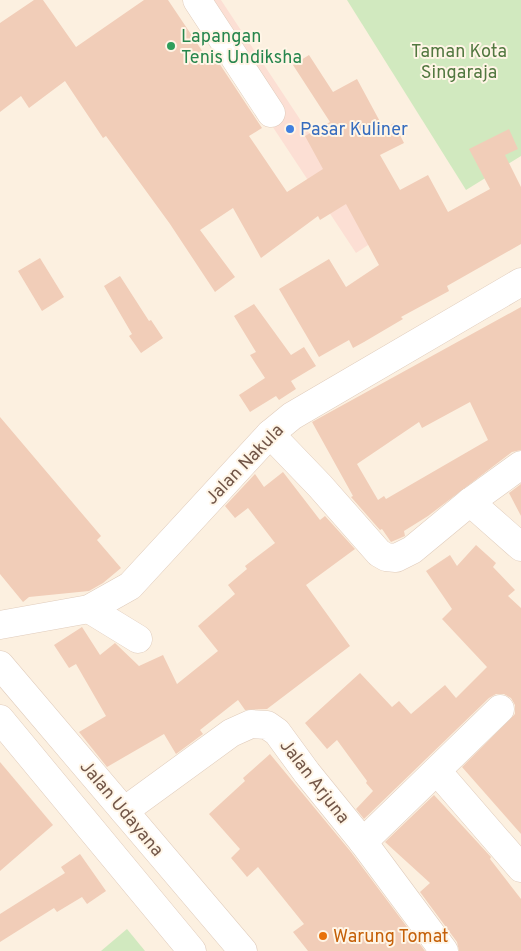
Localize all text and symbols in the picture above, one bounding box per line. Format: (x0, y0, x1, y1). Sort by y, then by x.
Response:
place label: Lapangan Tenis Undiksha (181, 26, 302, 70)
marker: Lapangan Tenis Undiksha (165, 40, 177, 52)
park label: Taman Kota Singaraja (411, 41, 507, 85)
place label: Pasar Kuliner (300, 119, 408, 142)
marker: Pasar Kuliner (284, 123, 296, 135)
street label: Jalan Nakula (201, 420, 289, 510)
street label: Jalan Arjuna (274, 735, 354, 829)
street label: Jalan Udayana (74, 756, 168, 862)
place label: Warung Tomat (333, 926, 449, 949)
marker: Warung Tomat (317, 930, 329, 942)

